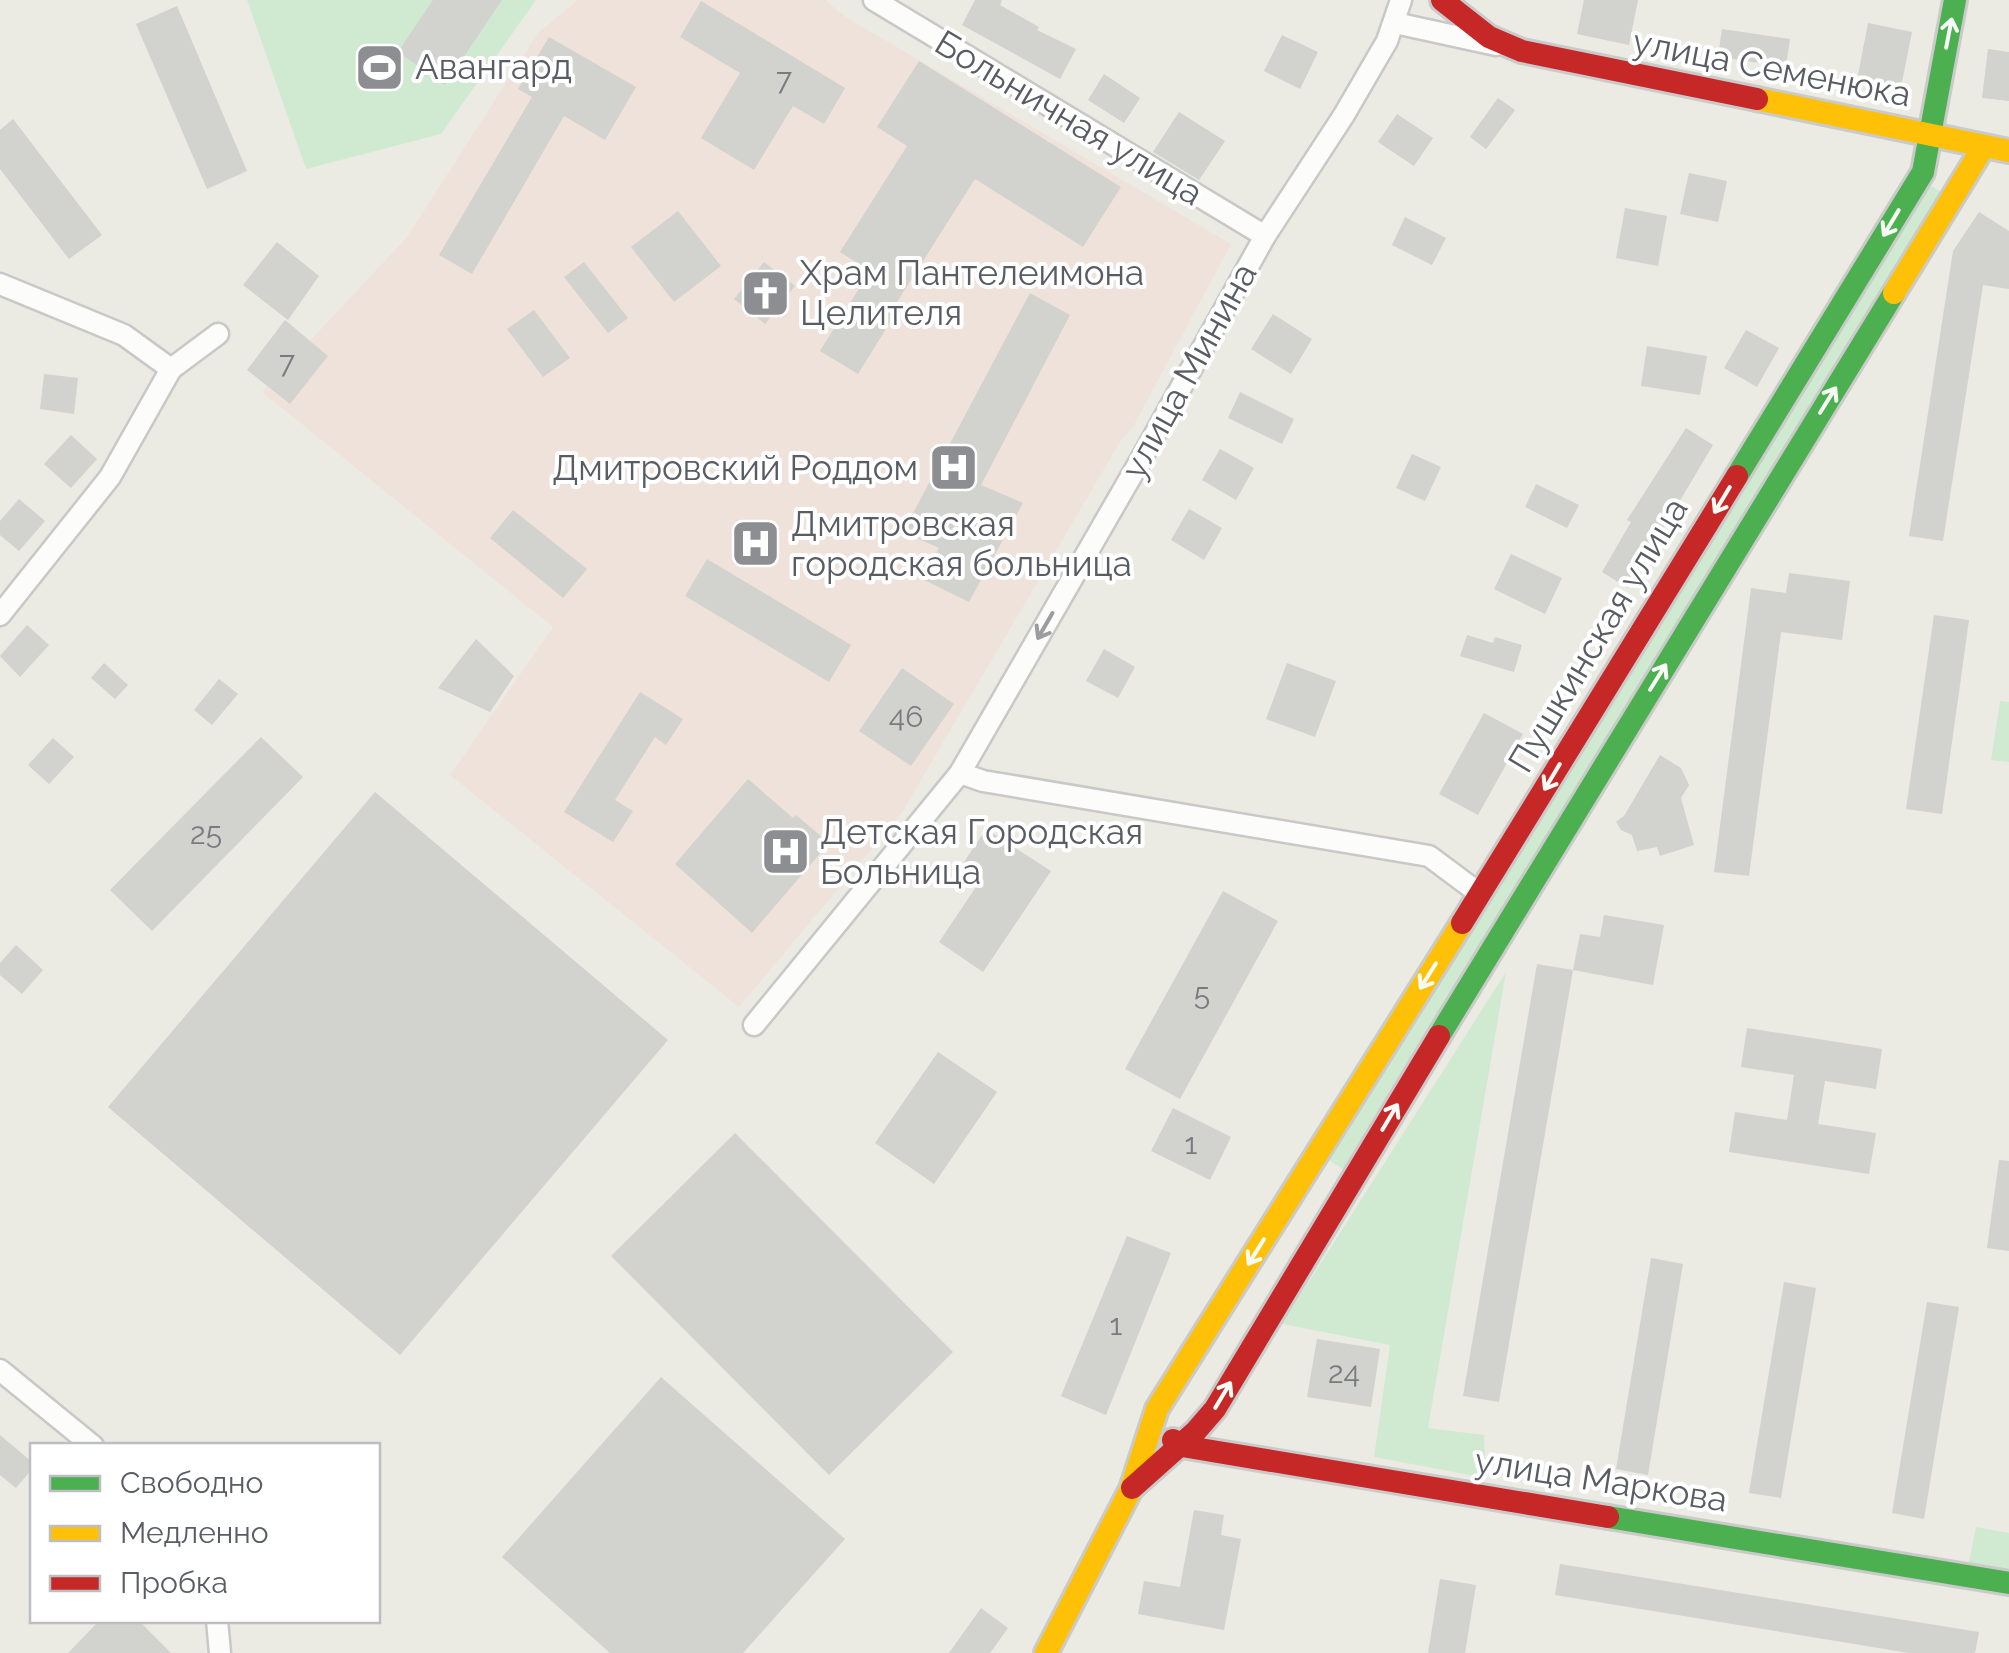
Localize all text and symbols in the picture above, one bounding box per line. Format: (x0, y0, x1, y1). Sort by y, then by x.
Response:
one-way arrow (1940, 17, 1959, 50)
street label: улица Семенюка (1630, 20, 1915, 115)
street label: Больничная улица (928, 22, 1210, 214)
sports icon: Авангард (354, 41, 406, 93)
place label: Авангард (415, 46, 572, 87)
house number: 7 (776, 62, 792, 97)
one-way arrow (1881, 208, 1902, 237)
place label: Храм Пантелеимона Целителя (800, 252, 1144, 333)
street label: улица Минина (1112, 256, 1265, 486)
church icon: Храм Пантелеимона Целителя (739, 267, 791, 319)
house number: 7 (279, 345, 295, 380)
one-way arrow (1818, 386, 1838, 415)
hospital icon: Дмитровский Роддом (927, 442, 979, 494)
place label: Дмитровский Роддом (552, 447, 918, 488)
one-way arrow (1712, 485, 1732, 514)
street label: Пушкинская улица (1499, 490, 1696, 779)
place label: Дмитровская городская больница (791, 503, 1132, 584)
hospital icon: Дмитровская городская больница (730, 518, 782, 570)
one-way arrow (1034, 611, 1054, 640)
one-way arrow (1648, 663, 1668, 692)
house number: 46 (889, 699, 923, 734)
one-way arrow (1542, 762, 1562, 791)
place label: Детская Городская Больница (820, 811, 1143, 892)
house number: 25 (190, 816, 222, 851)
hospital icon: Детская Городская Больница (759, 826, 811, 878)
one-way arrow (1418, 961, 1438, 990)
house number: 5 (1194, 977, 1210, 1012)
one-way arrow (1380, 1103, 1400, 1132)
house number: 1 (1185, 1126, 1198, 1161)
one-way arrow (1246, 1237, 1266, 1266)
house number: 1 (1110, 1307, 1123, 1342)
house number: 24 (1328, 1355, 1360, 1390)
one-way arrow (1213, 1381, 1233, 1410)
street label: улица Маркова (1472, 1439, 1730, 1520)
legend (30, 1443, 380, 1623)
text: Свободно (120, 1465, 263, 1500)
text: Медленно (120, 1515, 269, 1550)
text: Пробка (120, 1565, 228, 1600)

